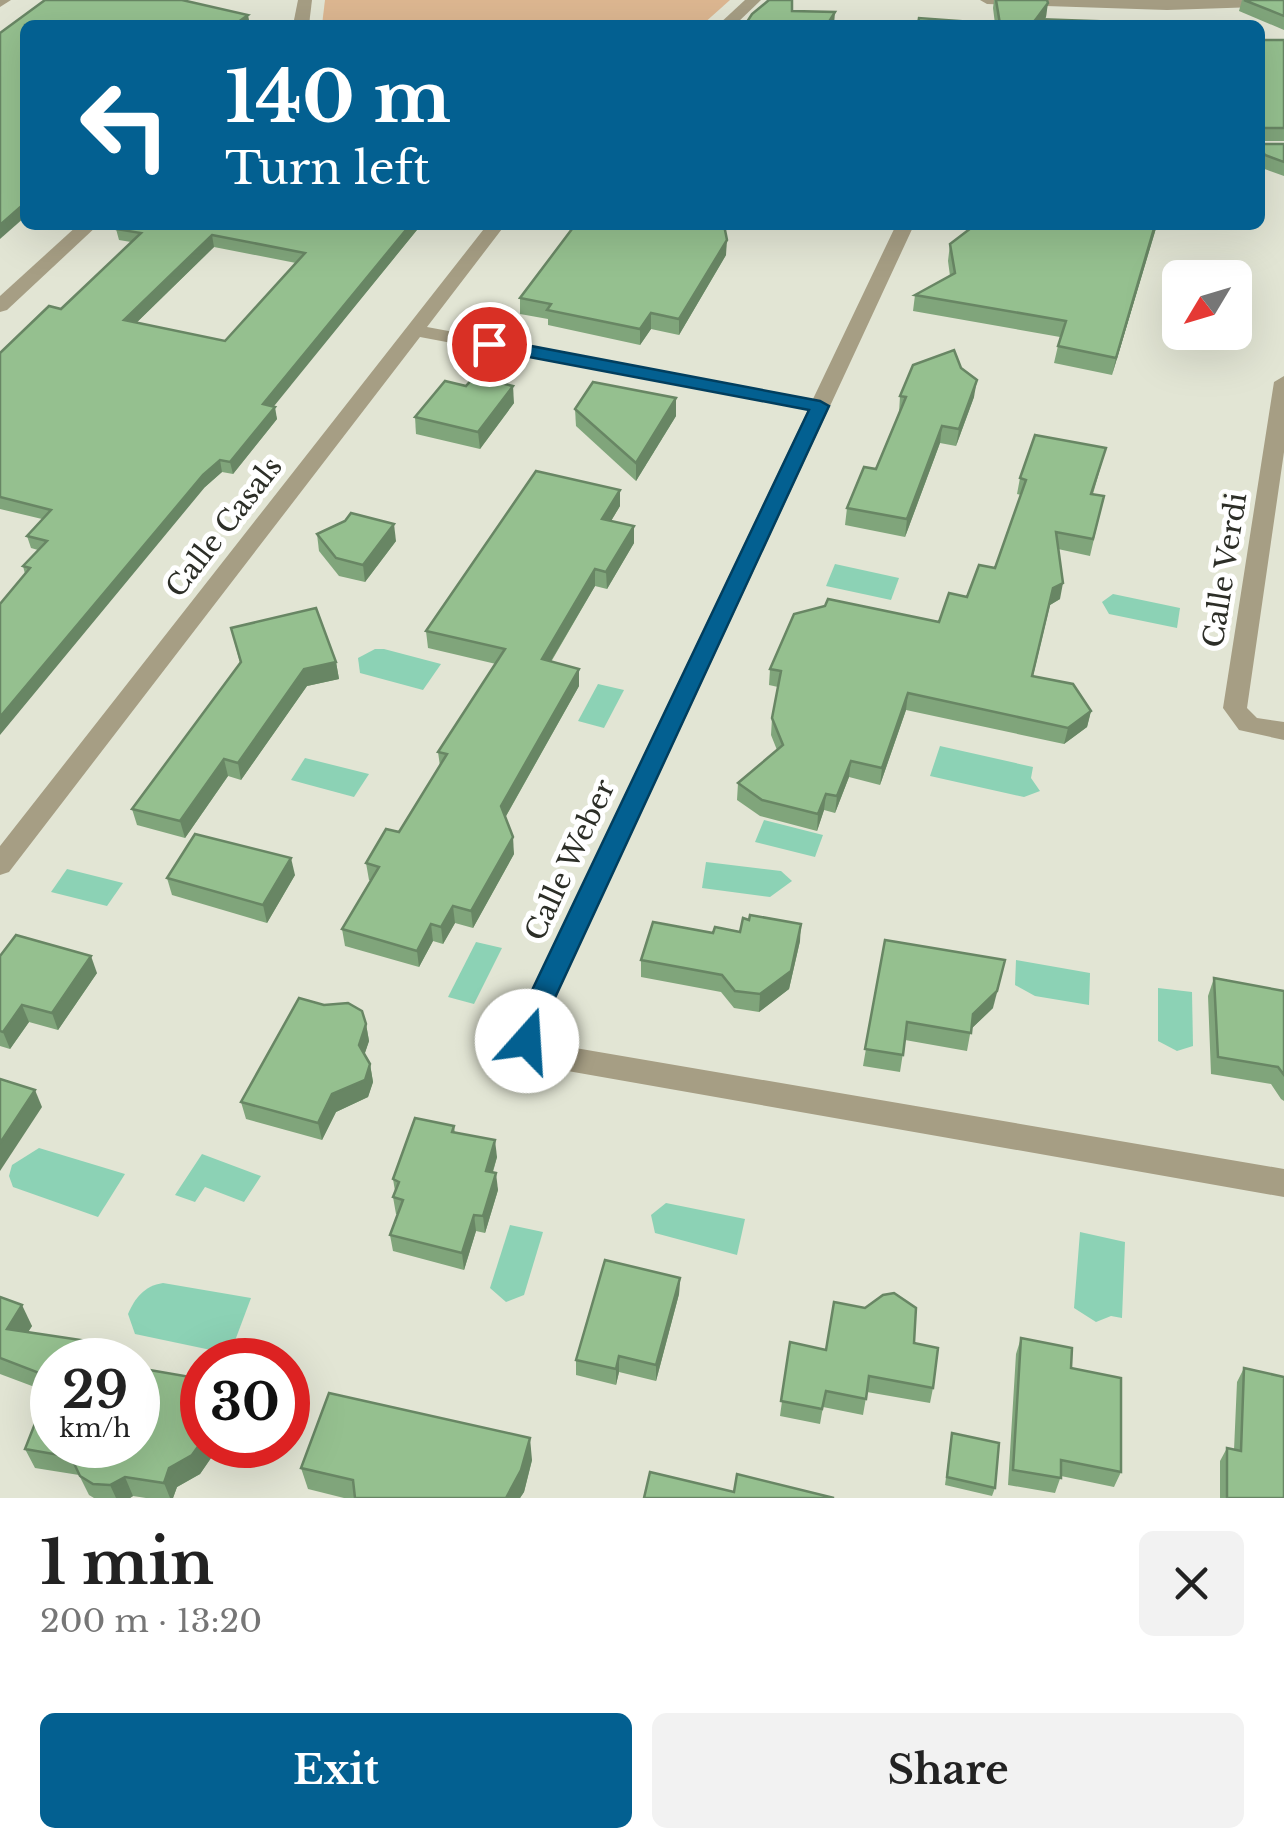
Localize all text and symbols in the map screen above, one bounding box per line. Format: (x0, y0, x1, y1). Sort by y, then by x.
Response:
text: 140 m (225, 54, 451, 141)
icon: left (60, 60, 190, 190)
text: Turn left (225, 140, 430, 196)
north arrow (1162, 260, 1252, 350)
map controls (1162, 260, 1252, 350)
pin (447, 302, 532, 387)
icon: arrive (462, 317, 517, 372)
street label: Calle Casals (158, 450, 290, 604)
street label: Calle Verdi (1195, 490, 1255, 650)
street label: Calle Weber (517, 773, 623, 946)
position arrow (475, 989, 579, 1093)
speed limit sign: 30 (180, 1338, 310, 1468)
text: 29 (62, 1359, 128, 1422)
text: km/h (60, 1413, 130, 1444)
text: 1 min (40, 1526, 214, 1600)
button: close (1139, 1531, 1244, 1636)
text: 200 m · 13:20 (40, 1601, 262, 1641)
button: Exit (40, 1713, 632, 1828)
button: Share (652, 1713, 1244, 1828)

